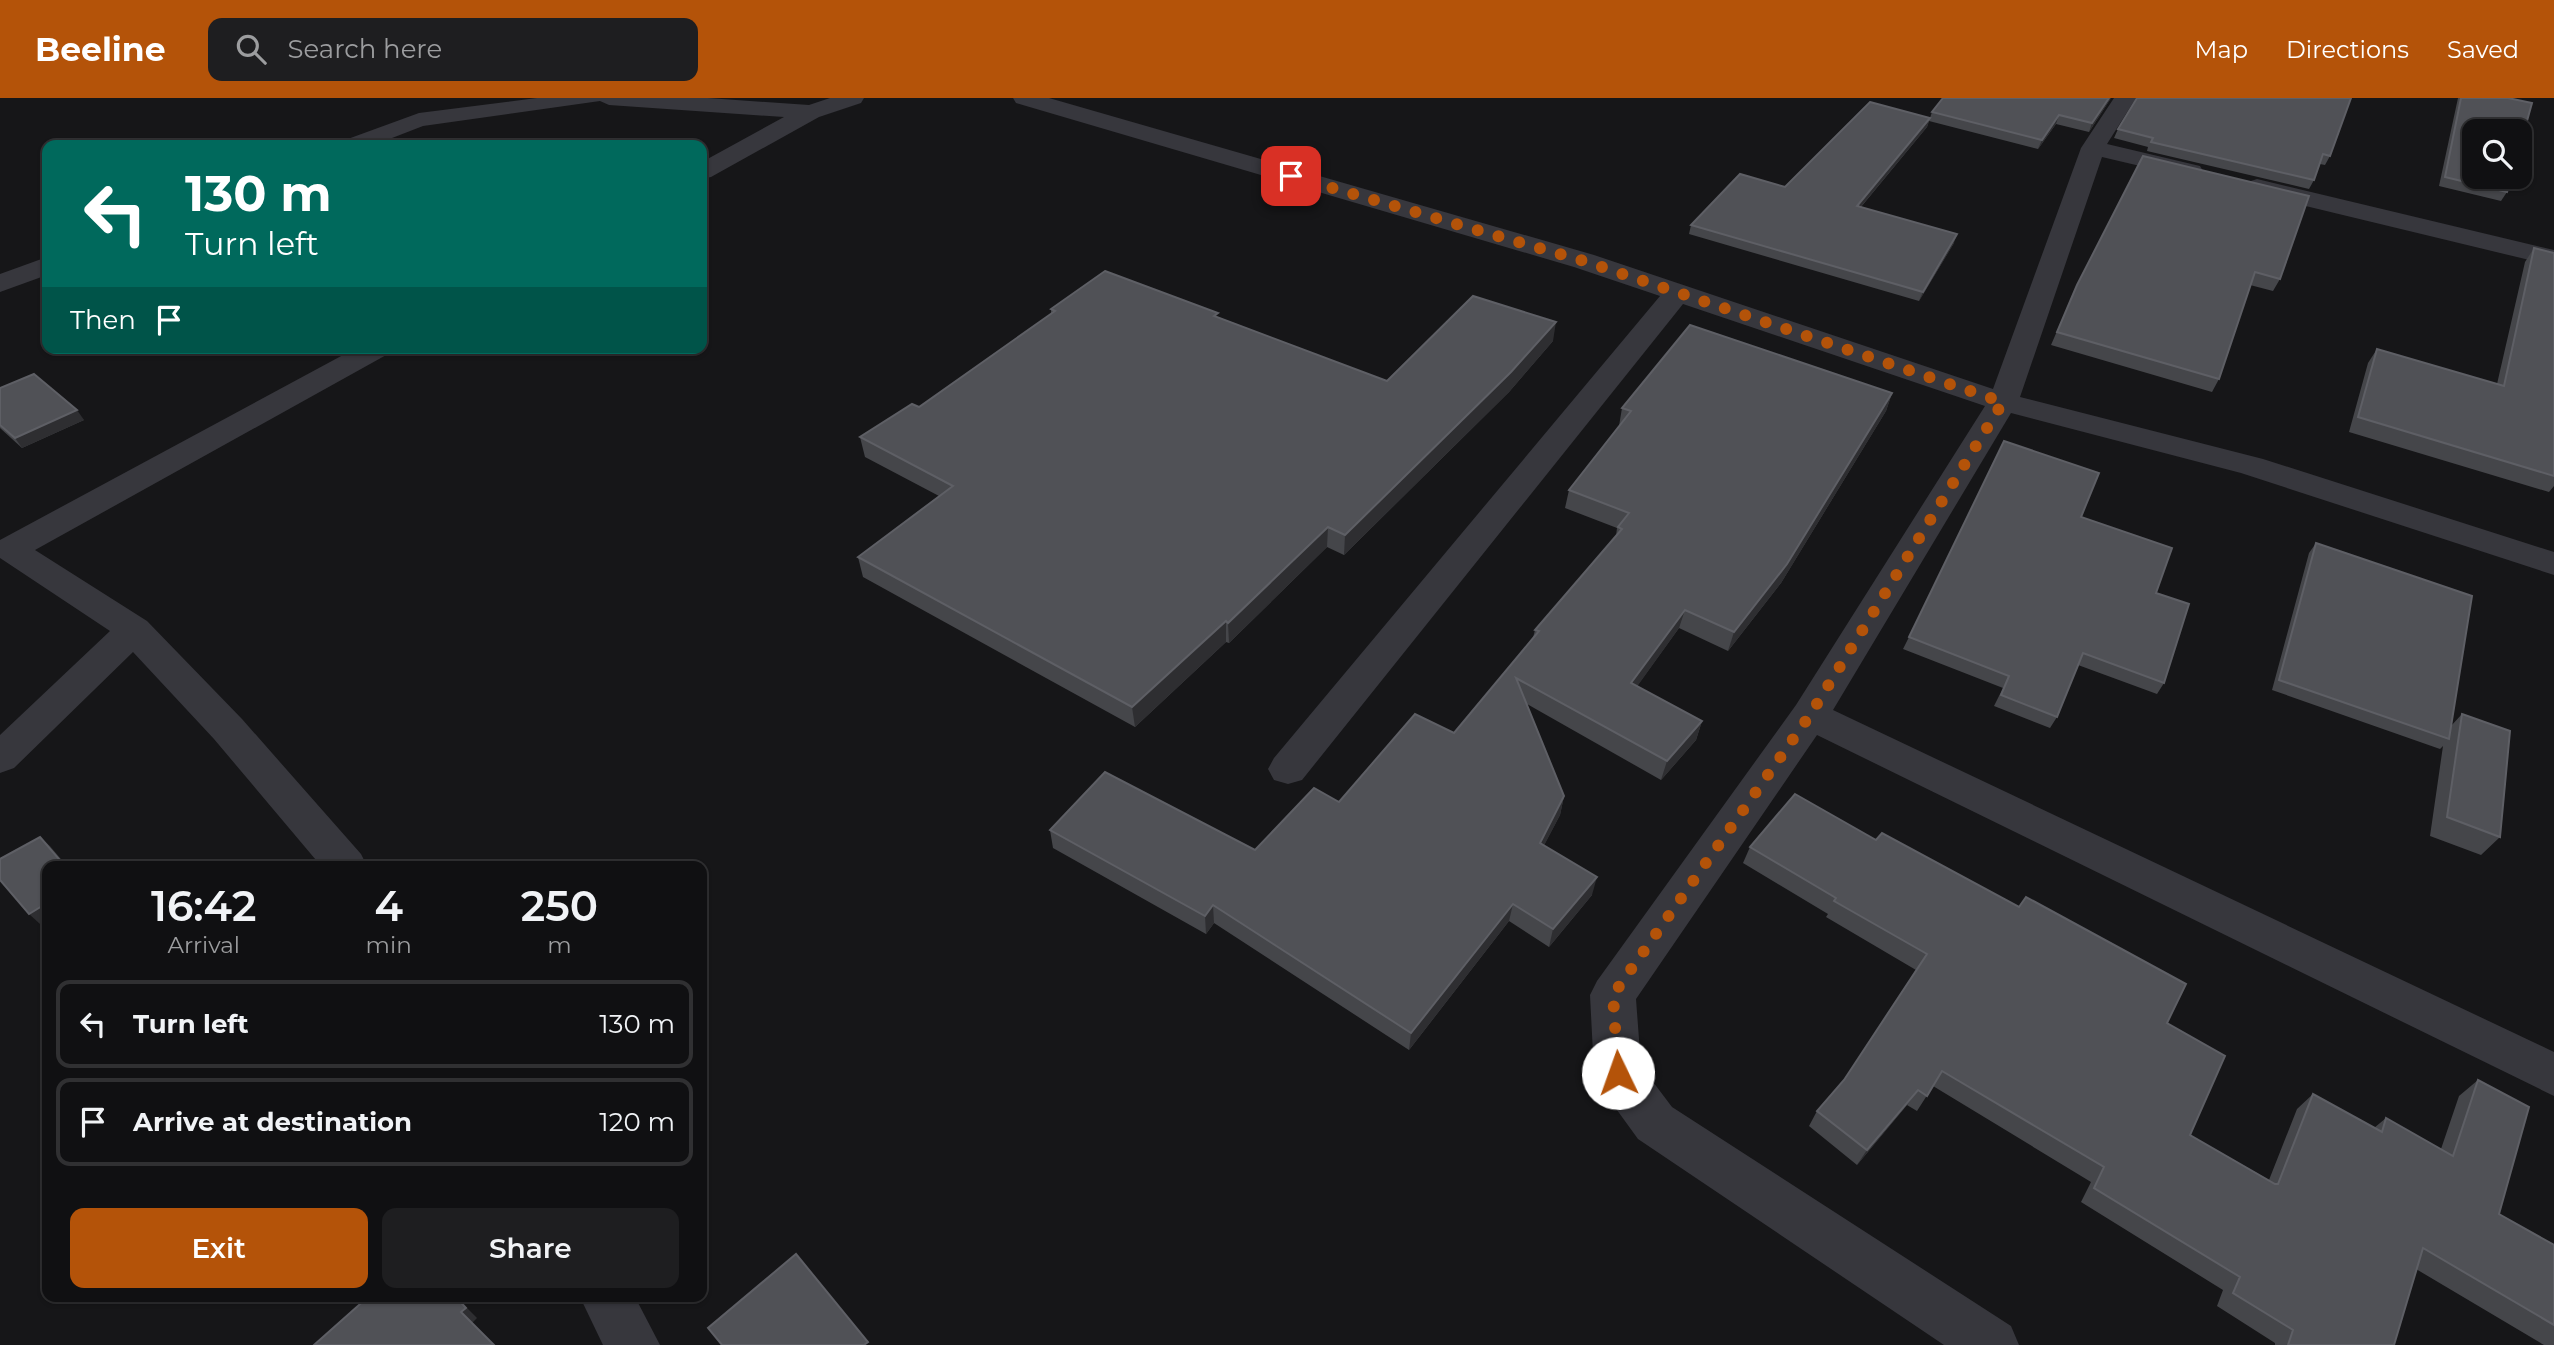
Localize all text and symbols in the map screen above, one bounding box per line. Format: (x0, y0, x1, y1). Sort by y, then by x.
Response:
search box (208, 18, 698, 81)
text: Beeline (35, 29, 166, 69)
icon: search (232, 30, 270, 68)
text: Search here (288, 33, 442, 65)
text: Map (2195, 35, 2248, 64)
text: Directions (2286, 35, 2409, 64)
text: Saved (2447, 35, 2519, 64)
map controls (2462, 119, 2532, 189)
button: search (2462, 119, 2532, 189)
pin (1261, 146, 1321, 206)
icon: arrive (1272, 157, 1310, 195)
text: 130 m (185, 164, 332, 223)
icon: left (70, 168, 161, 259)
text: Turn left (185, 224, 319, 263)
icon: arrive (150, 301, 188, 339)
text: Then (70, 304, 136, 336)
text: 16:42 (151, 880, 257, 932)
text: 4 (374, 880, 403, 932)
text: 250 (521, 880, 598, 932)
text: Arrival (168, 931, 240, 959)
text: min (366, 931, 412, 959)
text: m (547, 931, 572, 959)
icon: left (74, 1005, 112, 1043)
text: Turn left (133, 1008, 249, 1040)
text: 130 m (599, 1008, 675, 1040)
position arrow (1581, 1036, 1655, 1110)
icon: arrive (74, 1103, 112, 1141)
text: Arrive at destination (133, 1106, 412, 1138)
text: 120 m (599, 1106, 675, 1138)
button: Exit (70, 1208, 368, 1288)
button: Share (382, 1208, 679, 1288)

